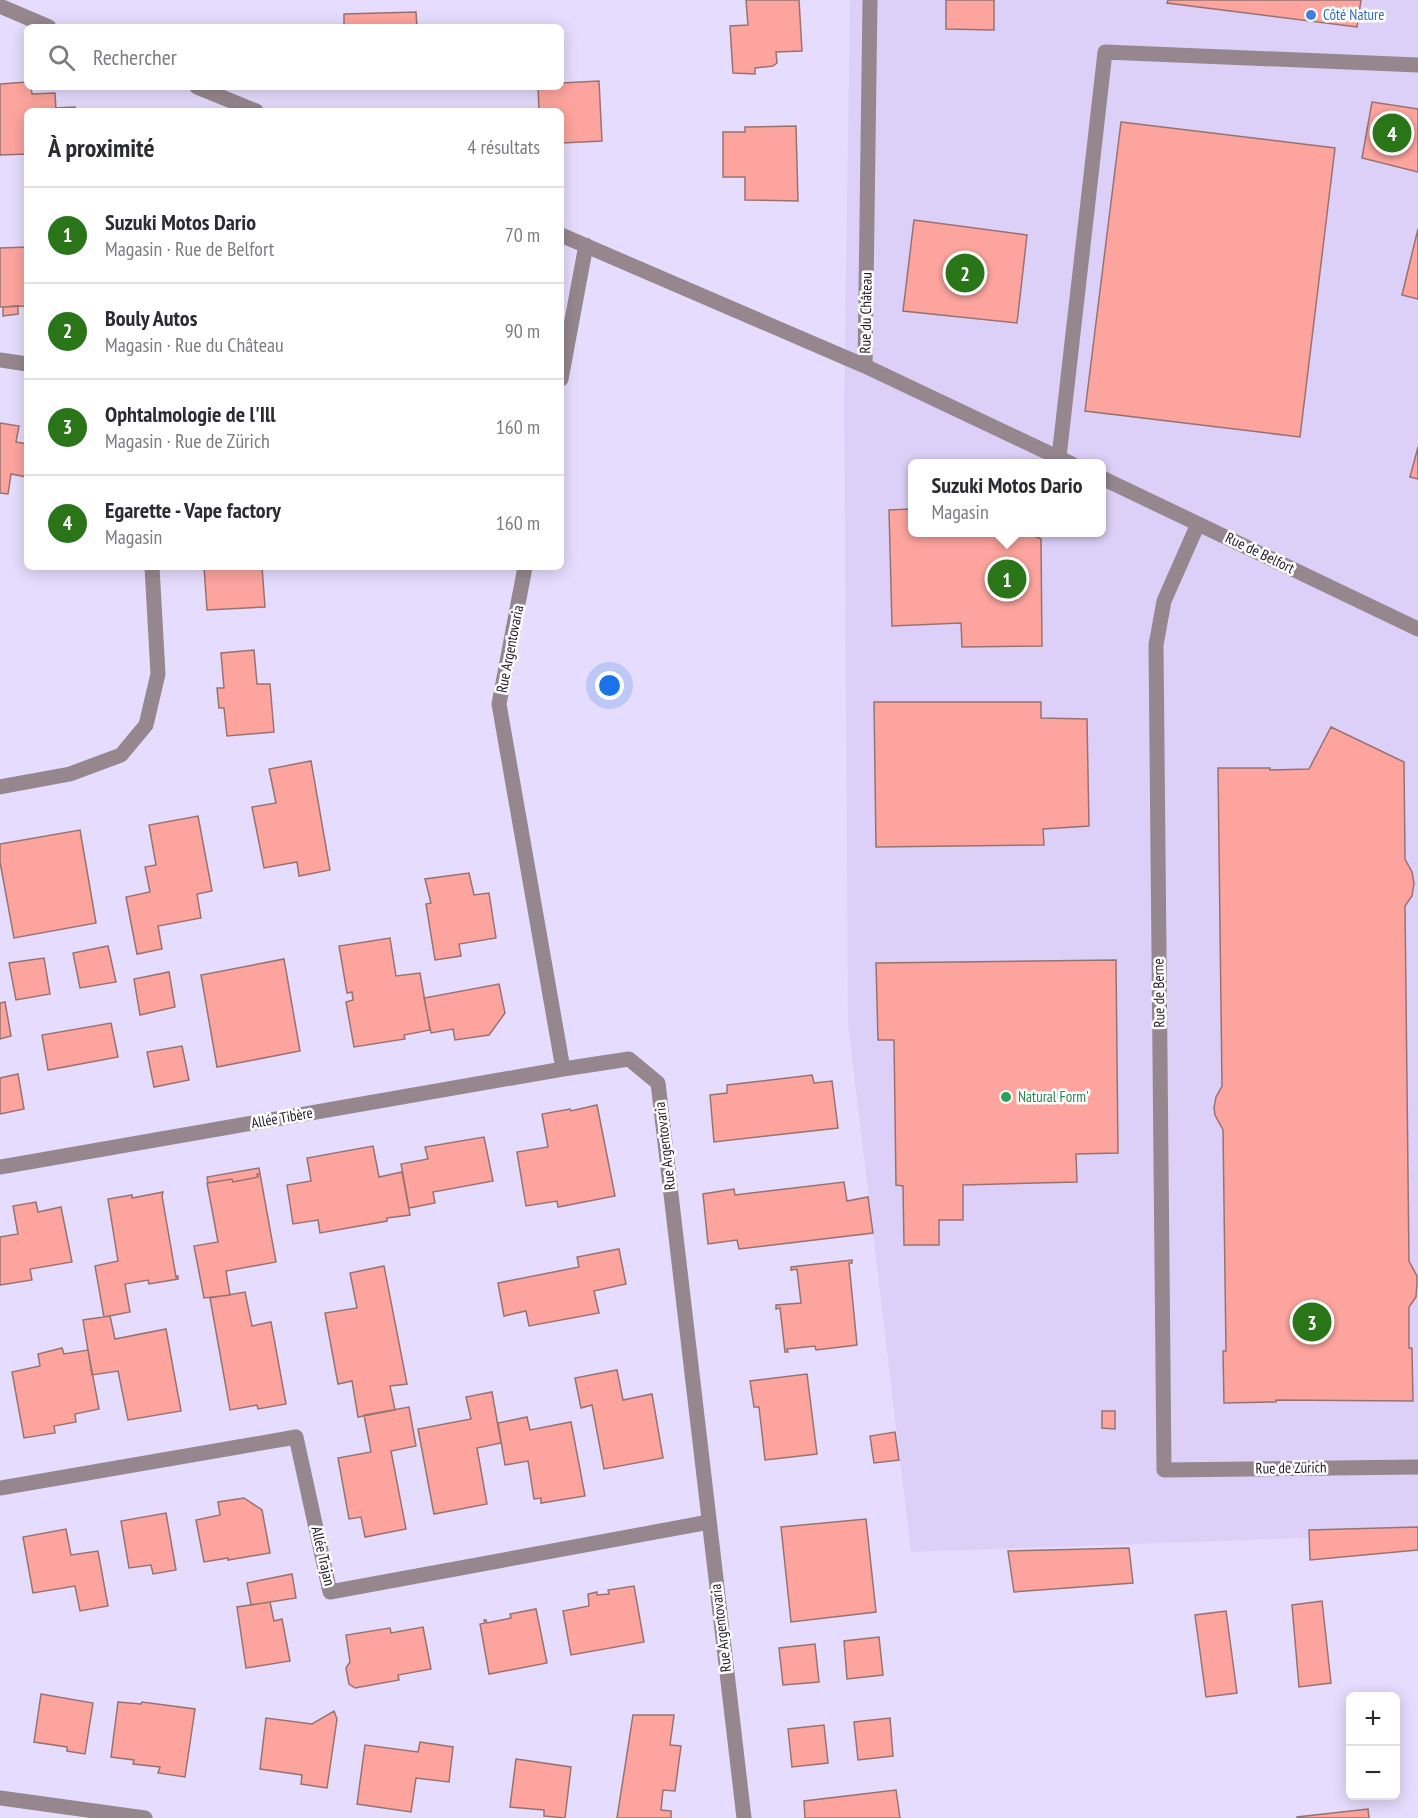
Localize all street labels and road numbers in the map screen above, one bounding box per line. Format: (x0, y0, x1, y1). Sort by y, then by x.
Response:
street label: Rue du Château (855, 272, 876, 354)
street label: Rue de Belfort (1223, 528, 1298, 577)
street label: Rue Argentovaria (492, 604, 527, 694)
street label: Rue de Berne (1148, 958, 1169, 1028)
street label: Rue Argentovaria (650, 1101, 679, 1191)
street label: Allée Tibère (250, 1103, 314, 1132)
street label: Rue de Zürich (1255, 1457, 1327, 1478)
street label: Allée Trajan (307, 1524, 340, 1587)
street label: Rue Argentovaria (706, 1583, 735, 1673)

